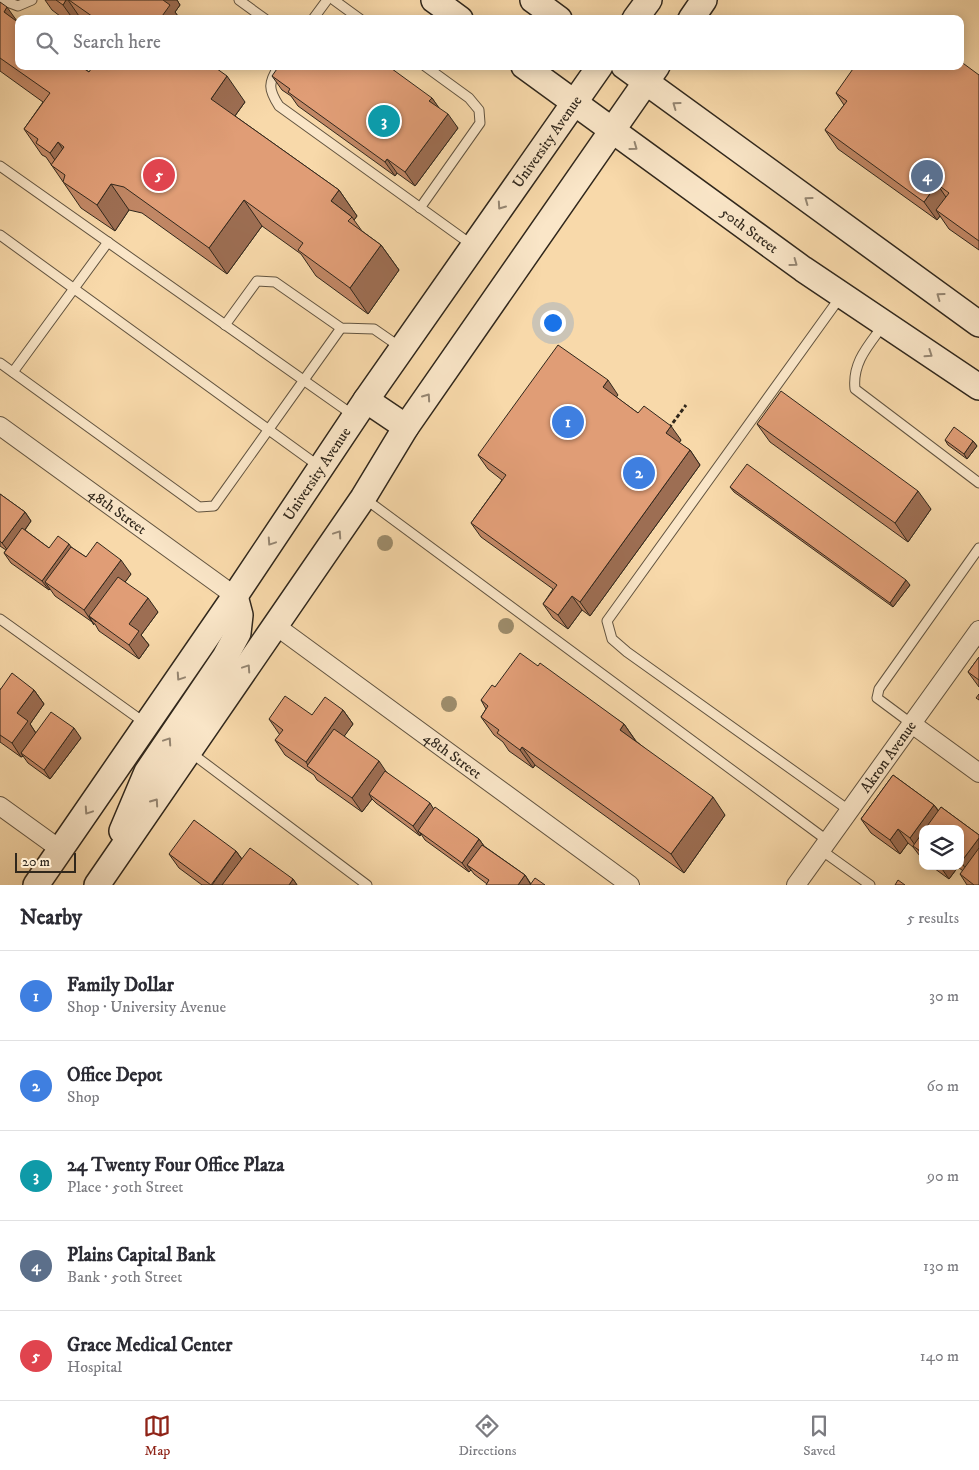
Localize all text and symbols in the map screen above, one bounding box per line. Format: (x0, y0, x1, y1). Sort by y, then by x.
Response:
search box (15, 15, 964, 70)
icon: search (33, 29, 61, 57)
text: Search here (73, 31, 161, 54)
street label: University Avenue (508, 92, 586, 192)
pin: 3 (368, 102, 400, 140)
one-way arrow (672, 102, 682, 111)
one-way arrow (628, 141, 638, 150)
pin: 5 (143, 156, 175, 194)
pin: 4 (911, 157, 943, 195)
one-way arrow (804, 197, 814, 206)
one-way arrow (498, 200, 507, 210)
street label: 50th Street (717, 203, 782, 258)
one-way arrow (788, 257, 798, 266)
one-way arrow (936, 292, 945, 302)
your location (540, 310, 566, 336)
one-way arrow (923, 348, 933, 357)
one-way arrow (421, 393, 430, 403)
pin: 1 (552, 403, 584, 441)
street label: University Avenue (279, 424, 355, 524)
pin: 2 (623, 454, 655, 492)
street label: 48th Street (84, 484, 150, 539)
one-way arrow (332, 530, 341, 539)
one-way arrow (268, 537, 277, 546)
one-way arrow (241, 664, 250, 674)
one-way arrow (177, 671, 186, 680)
street label: Akron Avenue (856, 717, 921, 797)
street label: 48th Street (420, 728, 485, 783)
one-way arrow (161, 738, 171, 747)
one-way arrow (149, 798, 158, 808)
one-way arrow (85, 805, 94, 814)
map controls (919, 825, 964, 870)
button: layers (919, 825, 964, 870)
scale bar (15, 850, 76, 873)
text: 20 m (22, 853, 50, 871)
text: Nearby (20, 905, 82, 931)
text: 5 results (907, 908, 959, 928)
text: Family Dollar (67, 974, 174, 997)
text: 1 (33, 986, 39, 1006)
text: 30 m (929, 986, 959, 1006)
text: Shop · University Avenue (67, 997, 226, 1017)
text: Office Depot (67, 1064, 162, 1087)
text: 2 (32, 1076, 40, 1096)
text: 60 m (927, 1076, 959, 1096)
text: Shop (67, 1087, 100, 1107)
text: 24 Twenty Four Office Plaza (67, 1154, 284, 1177)
text: 3 (33, 1166, 39, 1186)
text: 90 m (927, 1166, 959, 1186)
text: Place · 50th Street (67, 1177, 183, 1197)
text: Plains Capital Bank (67, 1244, 215, 1267)
text: 4 (31, 1256, 41, 1276)
text: 130 m (923, 1256, 959, 1276)
text: Bank · 50th Street (67, 1267, 182, 1287)
text: Grace Medical Center (67, 1334, 232, 1357)
text: 5 (32, 1346, 40, 1366)
text: 140 m (920, 1346, 959, 1366)
text: Hospital (67, 1357, 122, 1377)
tab: Map (143, 1412, 171, 1460)
tab: Directions (458, 1412, 516, 1460)
tab: Saved (803, 1412, 836, 1460)

